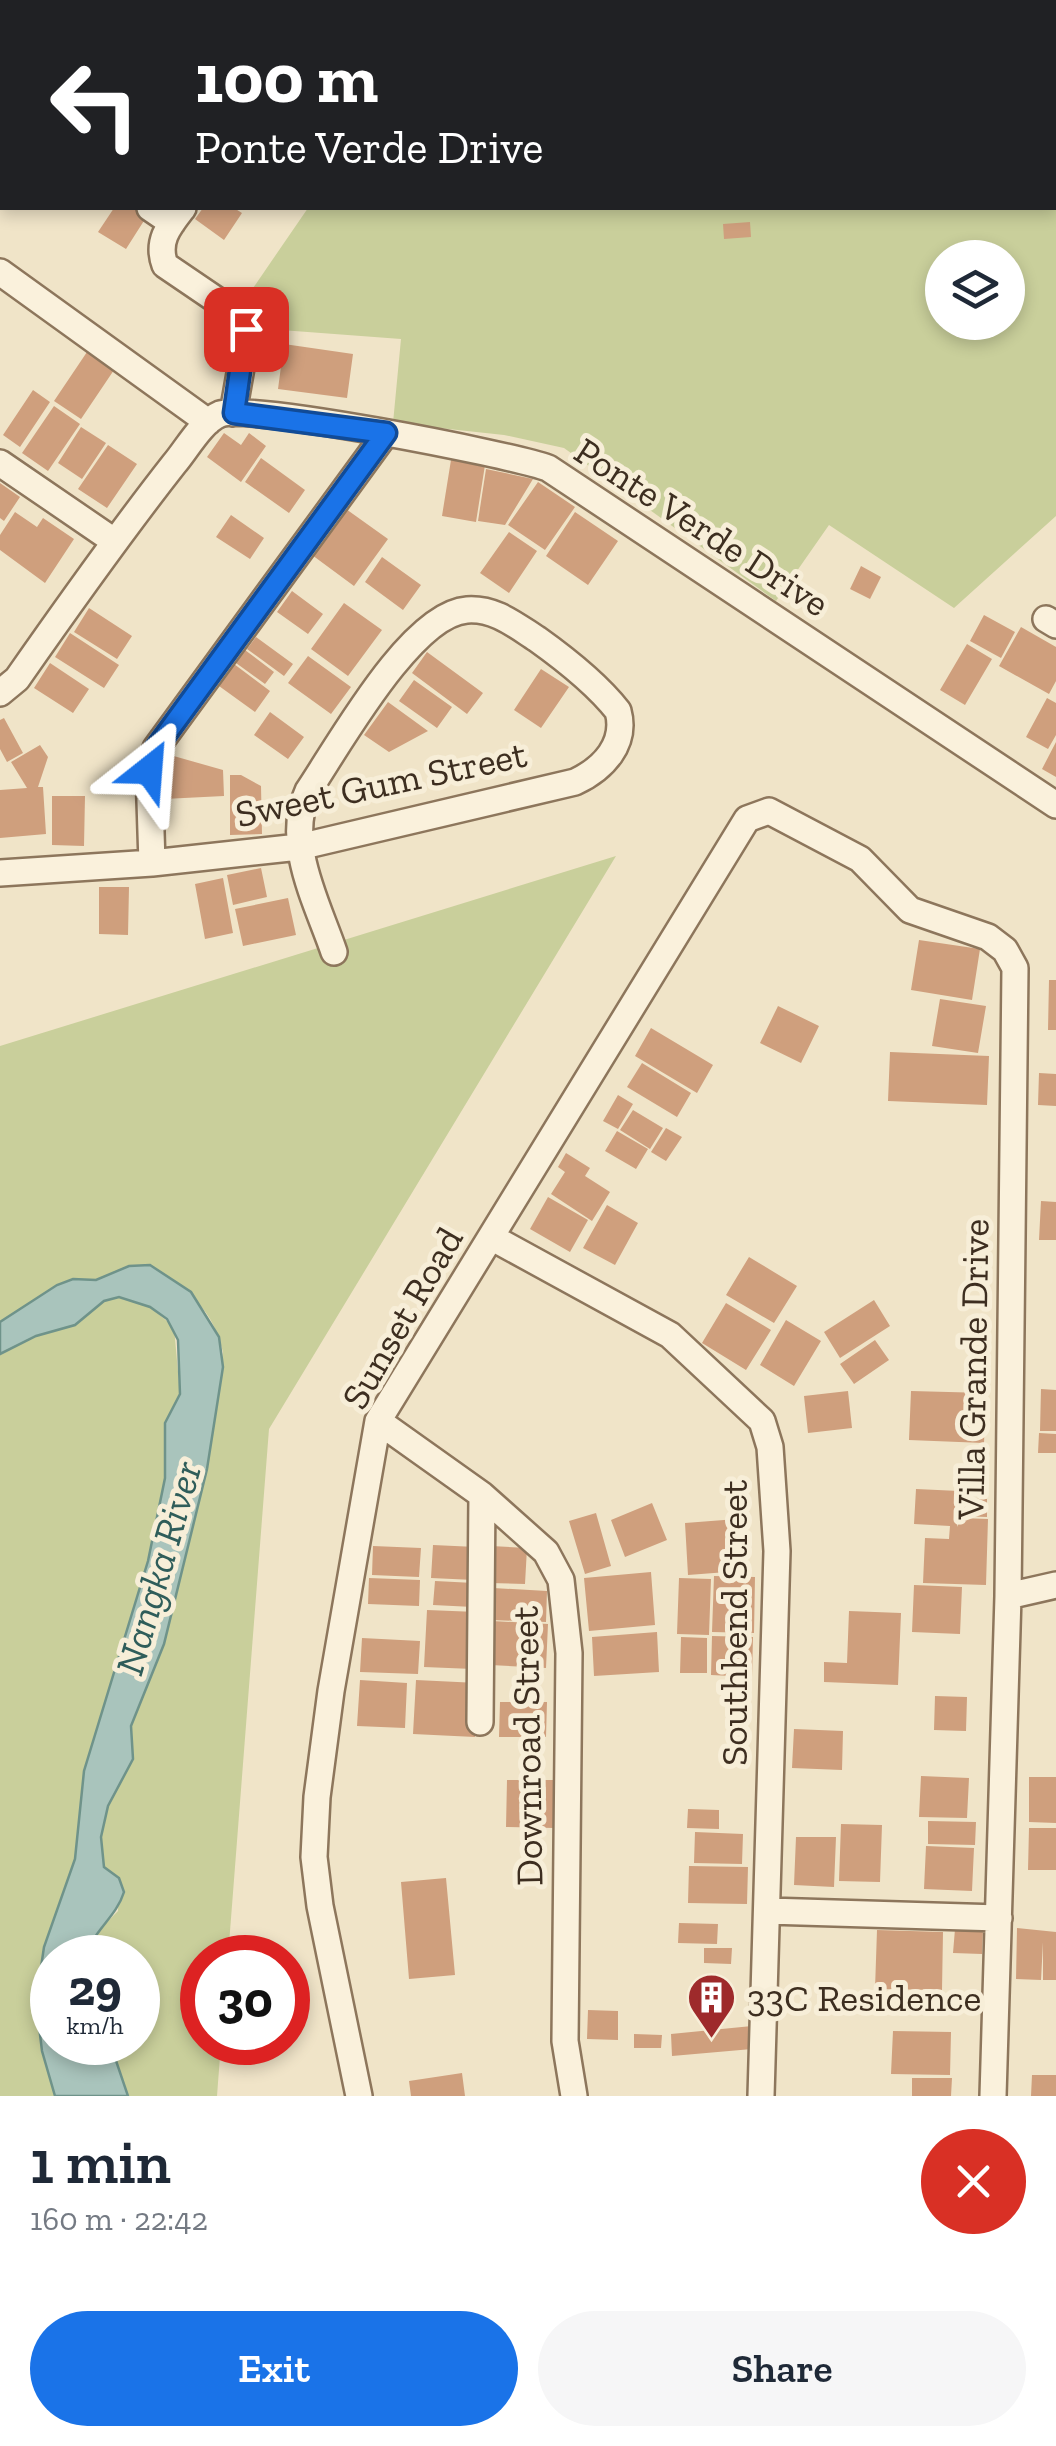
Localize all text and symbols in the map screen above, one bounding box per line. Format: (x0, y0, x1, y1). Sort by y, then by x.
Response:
text: 100 m (195, 36, 378, 120)
icon: left (30, 40, 160, 170)
text: Ponte Verde Drive (195, 121, 543, 175)
map controls (925, 240, 1025, 340)
button: layers (925, 240, 1025, 340)
pin (204, 287, 289, 372)
icon: arrive (219, 302, 274, 357)
street label: Ponte Verde Drive (566, 428, 838, 626)
position arrow (97, 718, 201, 822)
street label: Sweet Gum Street (231, 731, 531, 837)
street label: Villa Grande Drive (947, 1218, 999, 1521)
street label: Sunset Road (332, 1219, 473, 1417)
water label: Nangka River (105, 1456, 211, 1680)
street label: Southbend Street (711, 1480, 757, 1766)
street label: Downroad Street (502, 1606, 552, 1886)
speed limit sign: 30 (180, 1935, 310, 2065)
text: 29 (68, 1958, 122, 2018)
building icon: 33C Residence (686, 1972, 738, 2040)
place label: 33C Residence (747, 1975, 981, 2021)
text: km/h (66, 2010, 124, 2040)
text: 1 min (30, 2126, 171, 2198)
button: close (921, 2129, 1026, 2234)
text: 160 m · 22:42 (30, 2200, 208, 2238)
button: Exit (30, 2311, 518, 2426)
button: Share (538, 2311, 1026, 2426)

